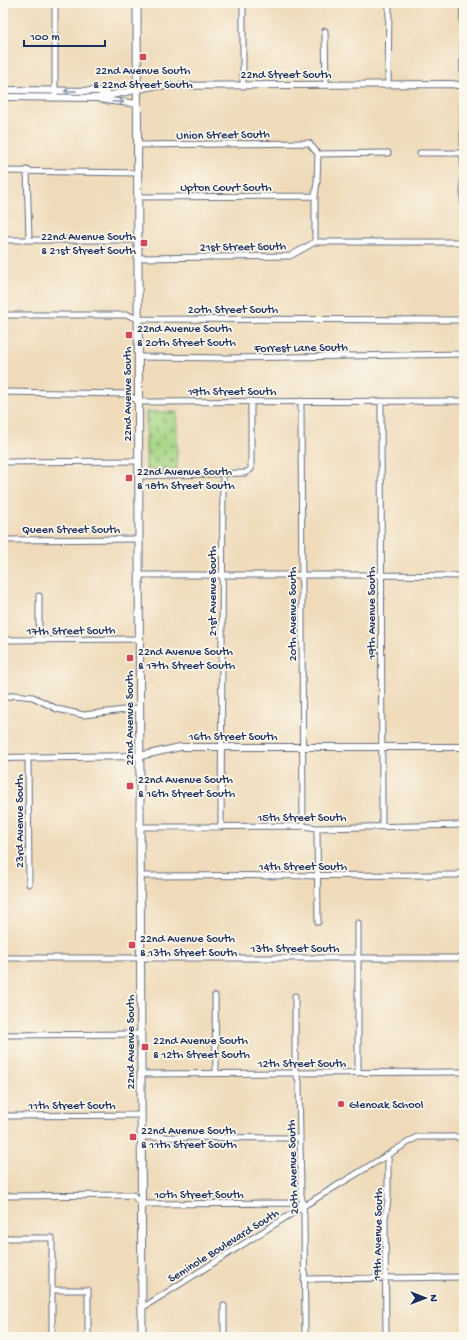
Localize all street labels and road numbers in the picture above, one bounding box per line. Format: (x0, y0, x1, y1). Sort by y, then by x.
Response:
street label: 22nd Street South (241, 69, 332, 83)
street label: Union Street South (176, 128, 271, 144)
street label: Upton Court South (180, 182, 272, 196)
street label: 21st Street South (200, 240, 287, 256)
street label: 20th Street South (188, 304, 279, 318)
street label: Forrest Lane South (253, 341, 349, 357)
street label: 22nd Avenue South (122, 346, 136, 442)
street label: 19th Street South (187, 386, 277, 400)
street label: Queen Street South (22, 524, 121, 538)
street label: 21st Avenue South (207, 545, 221, 636)
street label: 20th Avenue South (287, 566, 301, 661)
street label: 19th Avenue South (366, 566, 380, 660)
street label: 17th Street South (25, 624, 116, 640)
street label: 22nd Avenue South (124, 670, 138, 766)
street label: 16th Street South (188, 731, 278, 745)
street label: 23rd Avenue South (14, 773, 28, 868)
street label: 15th Street South (257, 812, 347, 826)
street label: 14th Street South (258, 861, 348, 875)
street label: 13th Street South (250, 943, 340, 957)
street label: 22nd Avenue South (125, 994, 139, 1090)
street label: 12th Street South (257, 1058, 347, 1072)
street label: 11th Street South (27, 1100, 116, 1114)
street label: 20th Avenue South (285, 1119, 303, 1214)
street label: 19th Avenue South (371, 1187, 387, 1282)
street label: 10th Street South (153, 1189, 244, 1203)
street label: Seminole Boulevard South (166, 1207, 283, 1287)

